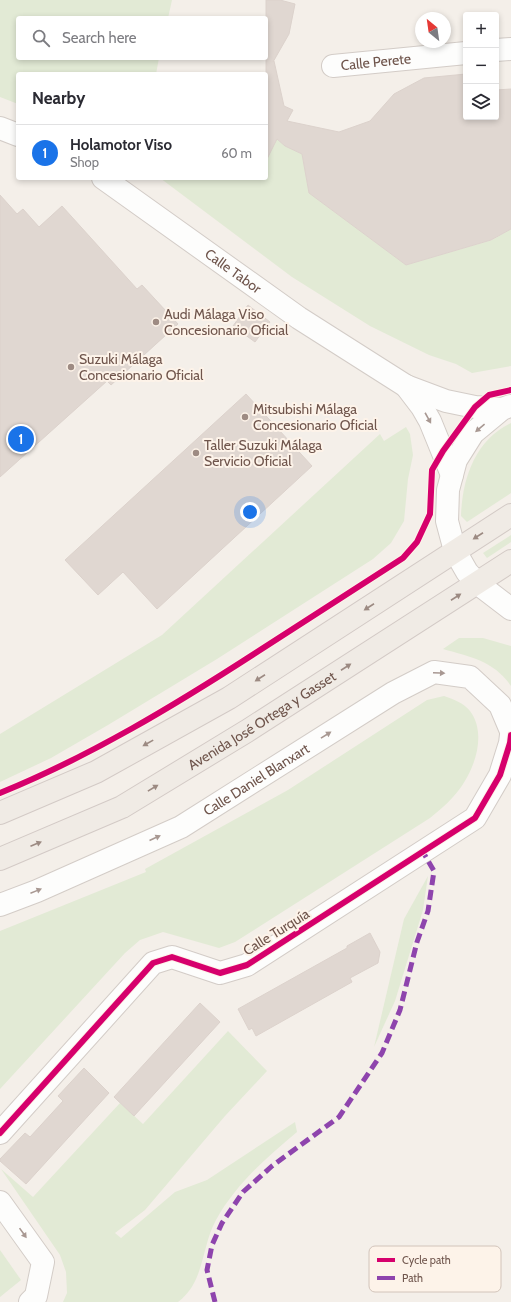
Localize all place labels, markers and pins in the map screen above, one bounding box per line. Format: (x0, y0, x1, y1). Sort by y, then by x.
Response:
place label: Audi Málaga Viso Concesionario Oficial (164, 305, 289, 339)
marker: Audi Málaga Viso Concesionario Oficial (151, 317, 161, 327)
place label: Suzuki Málaga Concesionario Oficial (79, 350, 204, 384)
marker: Suzuki Málaga Concesionario Oficial (66, 362, 76, 372)
place label: Mitsubishi Málaga Concesionario Oficial (253, 400, 378, 434)
marker: Mitsubishi Málaga Concesionario Oficial (240, 412, 250, 422)
pin: 1 (8, 424, 34, 454)
place label: Taller Suzuki Málaga Servicio Oficial (204, 436, 322, 470)
marker: Taller Suzuki Málaga Servicio Oficial (191, 448, 201, 458)

